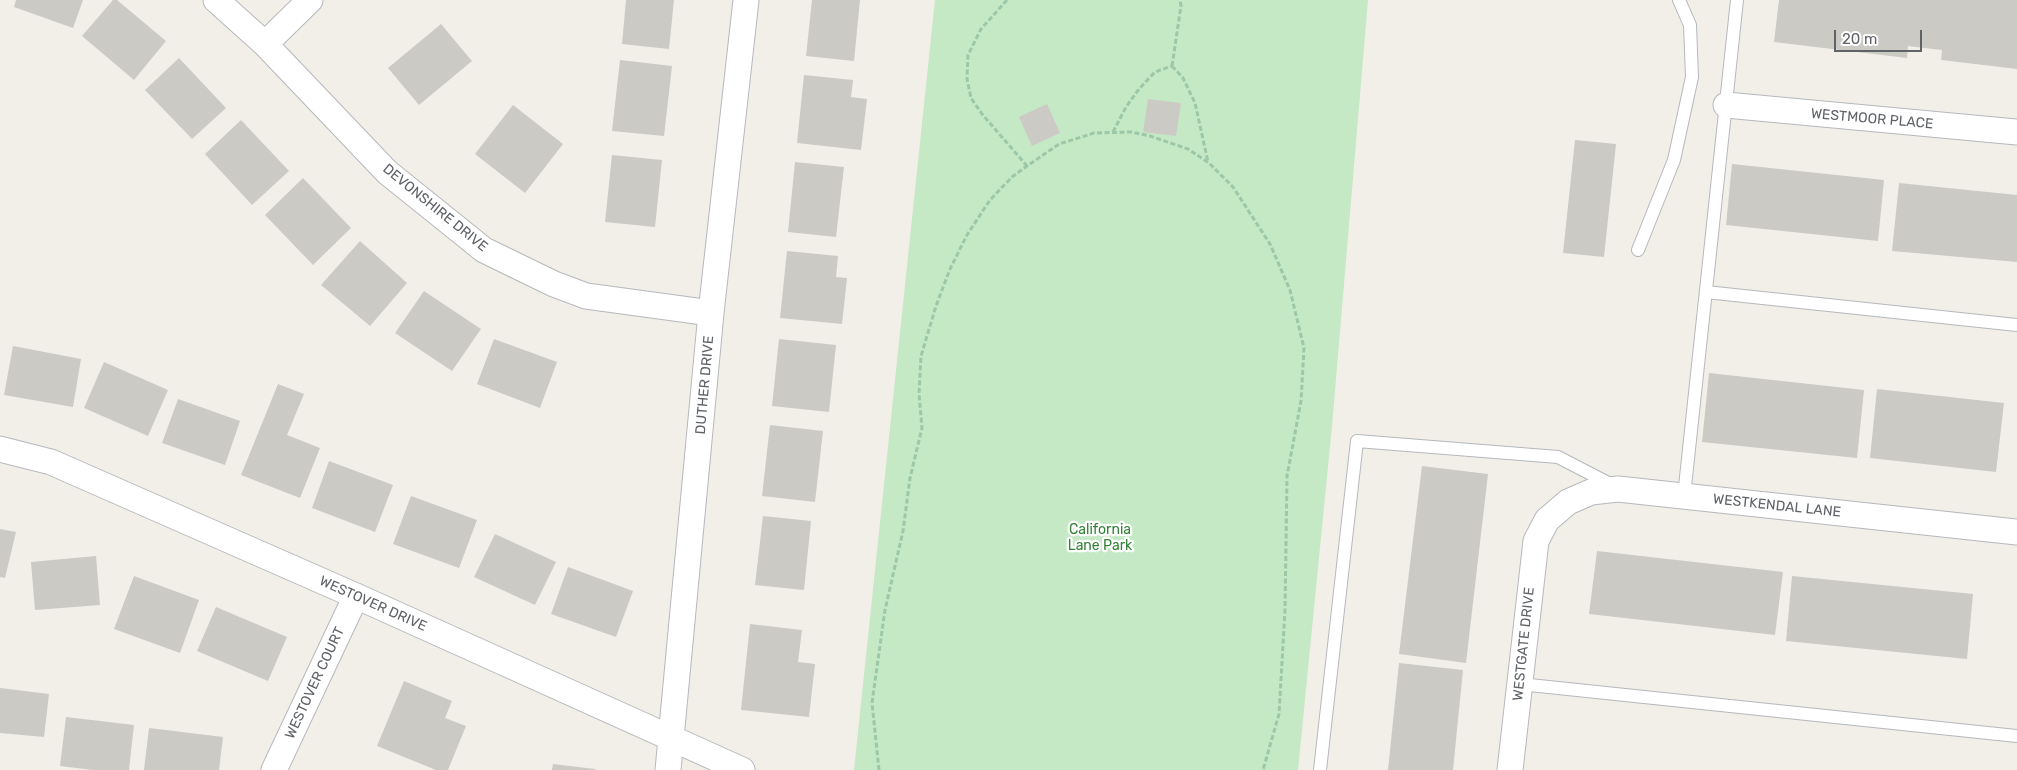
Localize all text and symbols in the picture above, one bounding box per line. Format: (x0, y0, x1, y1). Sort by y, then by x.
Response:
scale bar (1837, 20, 1924, 52)
text: 20 m (1842, 30, 1877, 48)
street label: WESTMOOR PLACE (1810, 105, 1934, 133)
street label: DEVONSHIRE DRIVE (379, 161, 491, 255)
street label: DUTHER DRIVE (692, 335, 718, 435)
street label: WESTKENDAL LANE (1712, 491, 1842, 521)
park label: California Lane Park (1068, 522, 1132, 554)
street label: WESTOVER DRIVE (317, 573, 429, 635)
street label: WESTGATE DRIVE (1510, 586, 1538, 702)
street label: WESTOVER COURT (282, 624, 348, 742)

